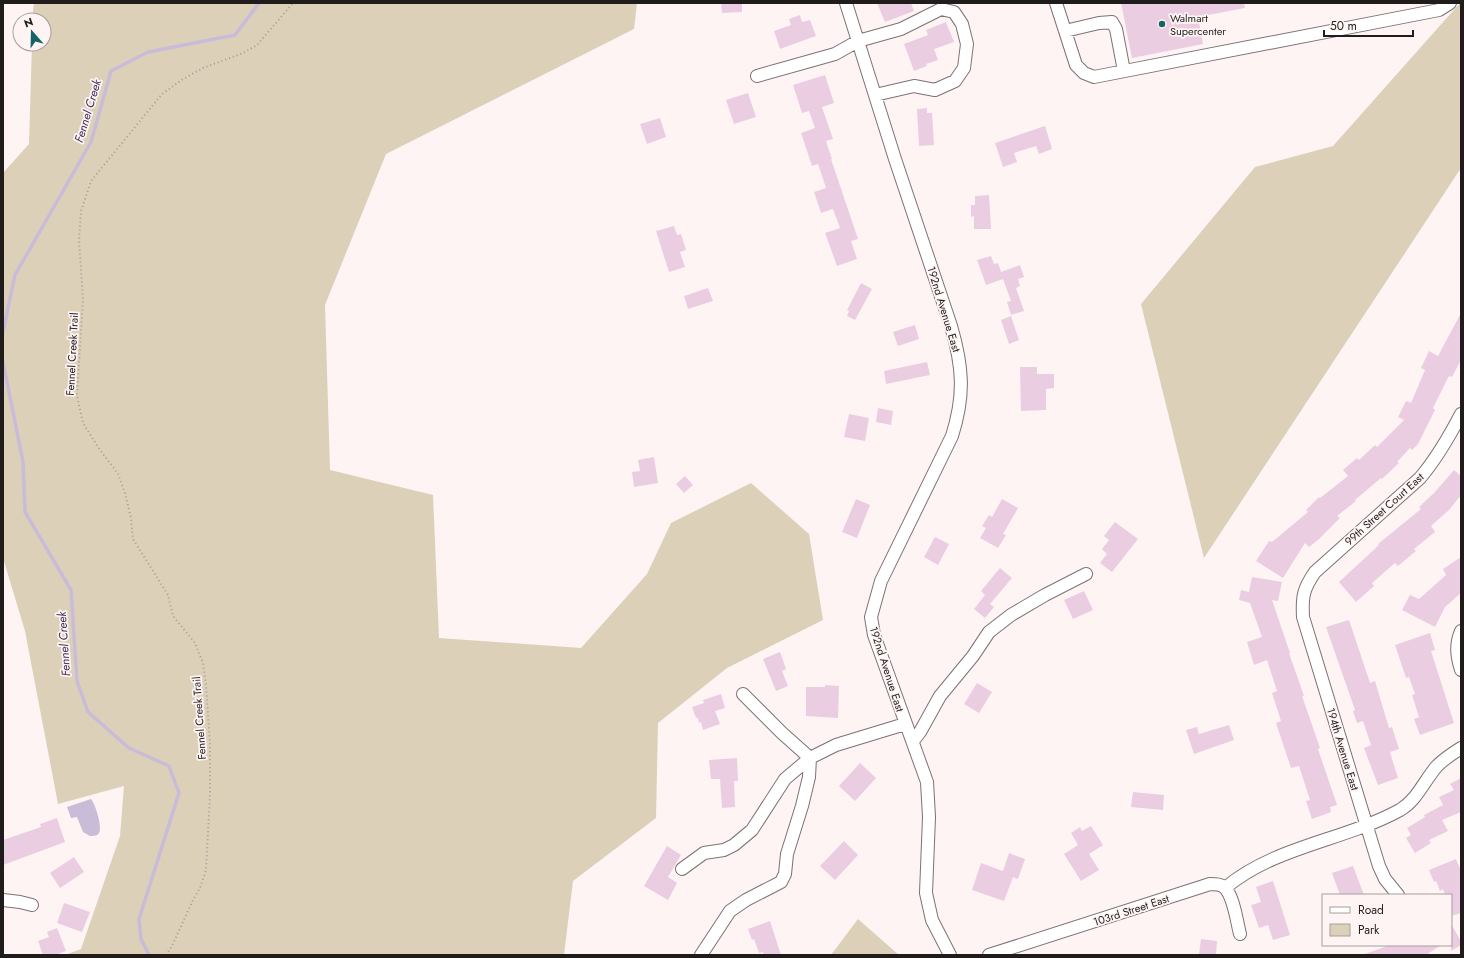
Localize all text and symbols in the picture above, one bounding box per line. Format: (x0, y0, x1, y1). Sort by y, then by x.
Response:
place label: Walmart Supercenter (1170, 10, 1226, 39)
north arrow (12, 12, 52, 52)
scale bar (1324, 12, 1413, 38)
text: N (22, 14, 35, 32)
text: 50 m (1330, 17, 1357, 35)
marker: Walmart Supercenter (1157, 19, 1167, 29)
water label: Fennel Creek (70, 77, 106, 145)
street label: 192nd Avenue East (923, 264, 965, 354)
street label: Fennel Creek Trail (62, 312, 82, 396)
street label: 99th Street Court East (1341, 469, 1427, 549)
water label: Fennel Creek (53, 610, 75, 677)
street label: 192nd Avenue East (866, 624, 908, 714)
street label: Fennel Creek Trail (188, 676, 210, 760)
street label: 194th Avenue East (1323, 706, 1363, 793)
street label: 103rd Street East (1091, 890, 1171, 930)
legend (1322, 894, 1452, 946)
text: Road (1358, 901, 1384, 919)
text: Park (1358, 921, 1380, 939)

